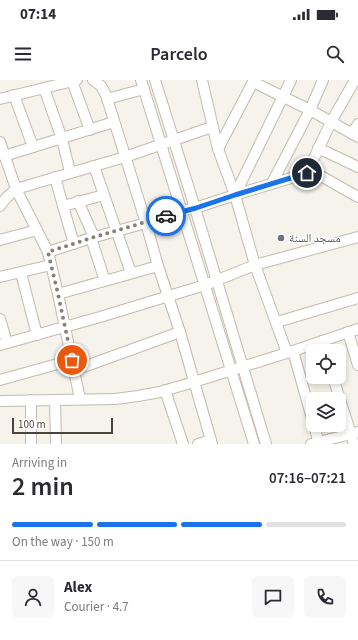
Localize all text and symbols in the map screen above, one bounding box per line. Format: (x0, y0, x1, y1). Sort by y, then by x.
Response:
text: 07:14 (20, 4, 56, 25)
text: Parcelo (150, 42, 208, 67)
icon: menu (12, 43, 34, 65)
icon: search (324, 43, 346, 65)
pin (290, 156, 324, 190)
icon: home (296, 162, 318, 184)
courier (146, 196, 186, 236)
icon: car (155, 205, 177, 227)
place label: مسجد السنة (289, 230, 341, 247)
marker: مسجد السنة (276, 233, 286, 243)
pin (55, 343, 89, 377)
map controls (306, 344, 346, 432)
button: locate (306, 344, 346, 384)
icon: bag (61, 349, 83, 371)
button: layers (306, 392, 346, 432)
scale bar (12, 416, 113, 435)
text: 100 m (18, 417, 46, 432)
text: Arriving in (12, 454, 67, 472)
text: 2 min (12, 468, 74, 505)
text: 07:16–07:21 (269, 468, 346, 489)
text: On the way · 150 m (12, 533, 114, 551)
button: person (12, 576, 54, 618)
button: chat (252, 576, 294, 618)
button: phone (304, 576, 346, 618)
text: Alex (64, 577, 92, 598)
text: Courier · 4.7 (64, 598, 129, 616)

